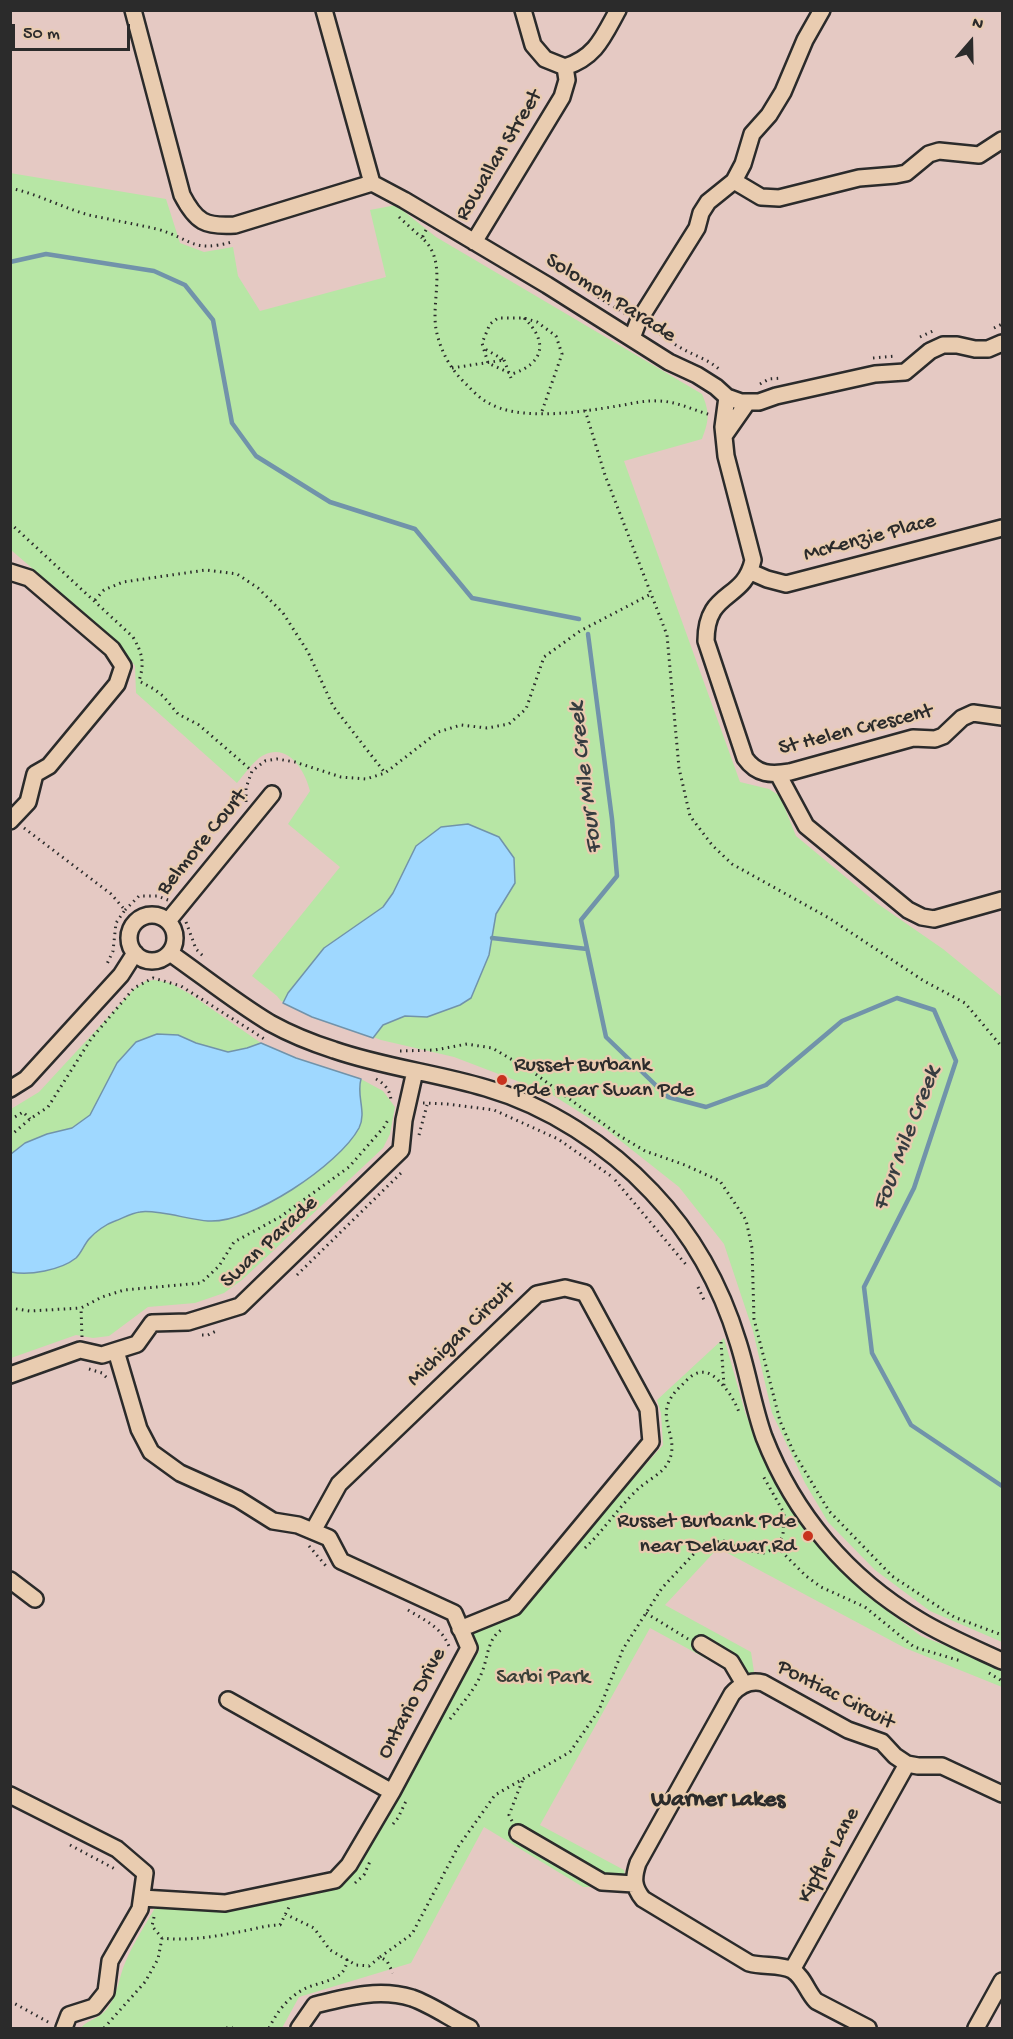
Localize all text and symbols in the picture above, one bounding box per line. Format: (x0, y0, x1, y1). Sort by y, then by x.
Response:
scale bar (15, 12, 134, 50)
north arrow (941, 12, 1001, 72)
text: N (969, 14, 985, 35)
text: 50 m (23, 24, 60, 45)
street label: Rowallan Street (450, 86, 550, 226)
street label: Solomon Parade (540, 248, 680, 350)
street label: McKenzie Place (801, 509, 939, 569)
street label: St Helen Crescent (776, 699, 936, 763)
water label: Four Mile Creek (563, 701, 611, 855)
street label: Belmore Court (152, 784, 254, 902)
place label: Russet Burbank Pde near Swan Pde (514, 1054, 694, 1106)
water label: Four Mile Creek (867, 1063, 949, 1215)
marker: Russet Burbank Pde near Swan Pde (495, 1073, 509, 1087)
street label: Swan Parade (216, 1191, 324, 1295)
street label: Michigan Circuit (402, 1277, 522, 1393)
place label: Russet Burbank Pde near Delawar Rd (617, 1510, 796, 1562)
marker: Russet Burbank Pde near Delawar Rd (801, 1529, 815, 1543)
street label: Ontario Drive (373, 1644, 453, 1764)
street label: Pontiac Circuit (772, 1655, 898, 1737)
park label: Sarbi Park (496, 1666, 590, 1692)
district label: Warner Lakes (651, 1787, 785, 1815)
street label: Kipfler Lane (793, 1803, 867, 1909)

